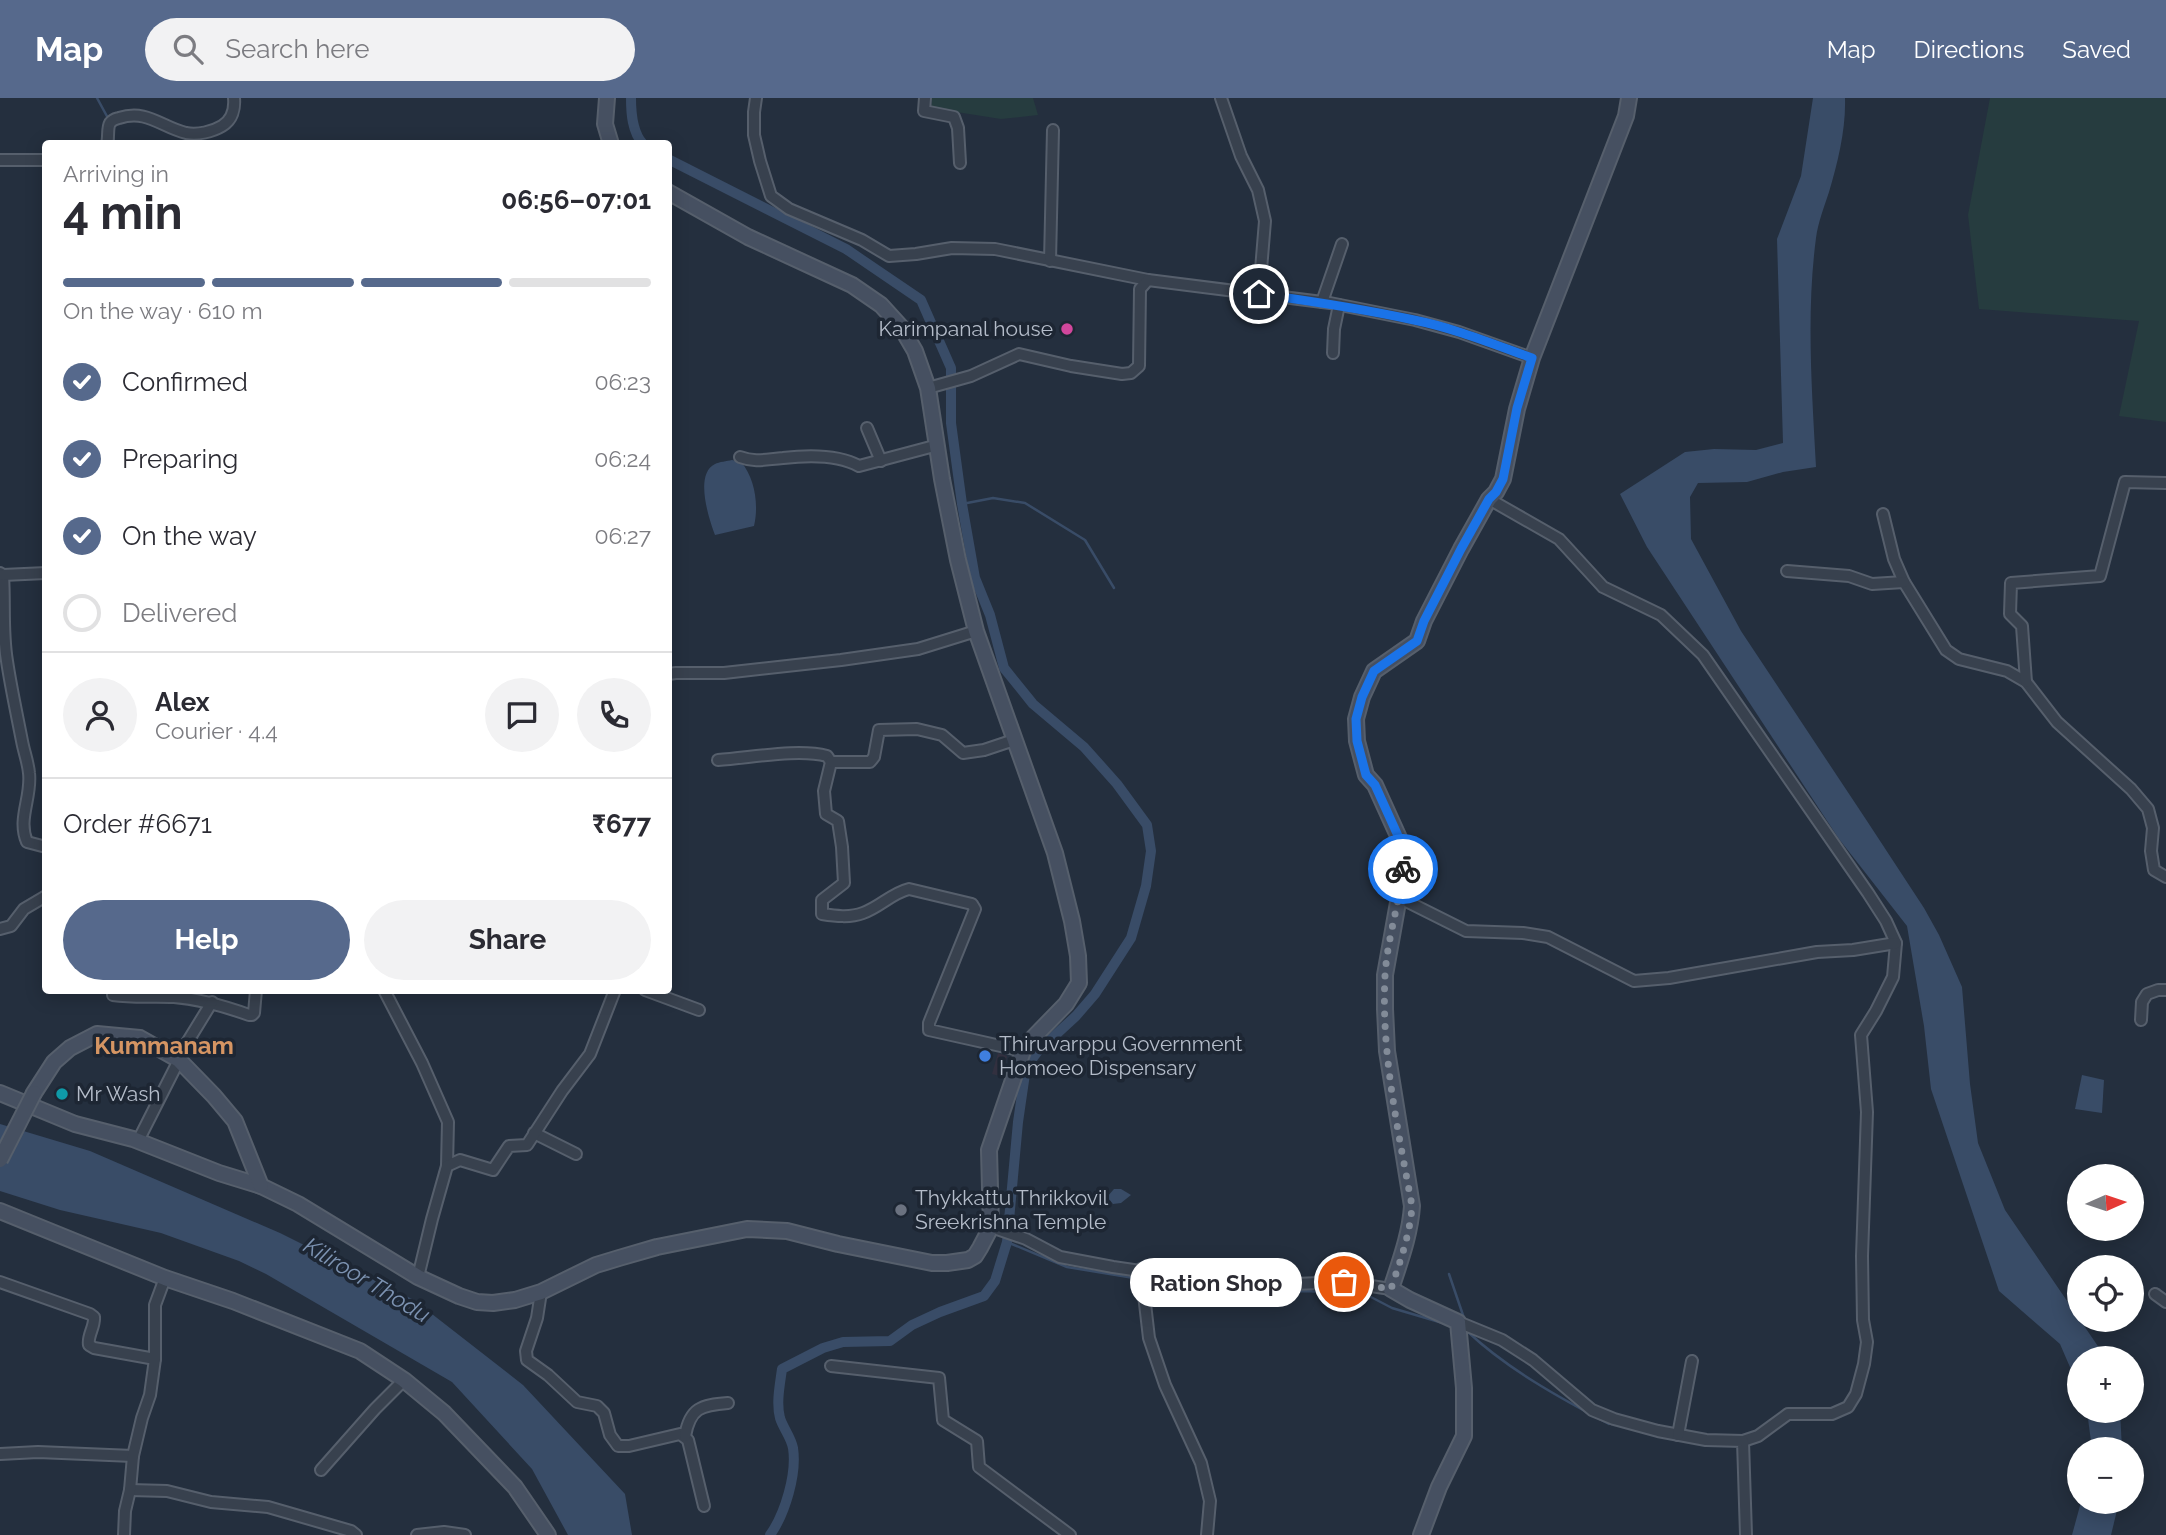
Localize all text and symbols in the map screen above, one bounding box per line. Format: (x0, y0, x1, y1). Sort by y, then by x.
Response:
search box (145, 18, 635, 81)
text: Map (35, 30, 103, 69)
icon: search (169, 30, 207, 68)
text: Search here (225, 34, 370, 64)
text: Map (1827, 35, 1876, 64)
text: Directions (1914, 35, 2024, 64)
text: Saved (2062, 35, 2131, 64)
text: Arriving in (63, 160, 169, 187)
text: 06:56–07:01 (501, 185, 651, 215)
text: 4 min (63, 186, 183, 240)
pin (1229, 264, 1289, 324)
icon: home (1240, 275, 1278, 313)
text: On the way · 610 m (63, 297, 263, 324)
place label: Karimpanal house (879, 316, 1053, 341)
marker: Karimpanal house (1059, 321, 1075, 337)
icon: check (63, 363, 101, 401)
text: Confirmed (122, 367, 248, 397)
text: 06:23 (594, 368, 651, 395)
icon: check (63, 440, 101, 478)
text: Preparing (122, 444, 238, 474)
text: 06:24 (594, 445, 651, 472)
icon: check (63, 517, 101, 555)
text: On the way (122, 521, 257, 551)
text: 06:27 (594, 522, 651, 549)
text: Delivered (122, 598, 237, 628)
button: person (63, 678, 137, 752)
button: chat (485, 678, 559, 752)
button: phone (577, 678, 651, 752)
text: Alex (155, 687, 210, 717)
text: Courier · 4.4 (155, 717, 278, 744)
text: Order #6671 (63, 809, 212, 839)
text: ₹677 (592, 809, 651, 839)
courier (1368, 834, 1438, 904)
icon: bike (1384, 850, 1422, 888)
button: Help (63, 900, 350, 980)
button: Share (364, 900, 651, 980)
district label: Kummanam (94, 1031, 234, 1060)
place label: Thiruvarppu Government Homoeo Dispensary (999, 1031, 1243, 1080)
marker: Thiruvarppu Government Homoeo Dispensary (977, 1048, 993, 1064)
place label: Mr Wash (76, 1081, 161, 1106)
marker: Mr Wash (54, 1086, 70, 1102)
north arrow (2067, 1164, 2144, 1241)
map controls (2067, 1164, 2144, 1514)
place label: Thykkattu Thrikkovil Sreekrishna Temple (915, 1185, 1109, 1234)
marker: Thykkattu Thrikkovil Sreekrishna Temple (893, 1202, 909, 1218)
water label: Kiliroor Thodu (299, 1231, 435, 1328)
pin (1314, 1252, 1374, 1312)
button: locate (2067, 1255, 2144, 1332)
callout: Ration Shop (1130, 1258, 1302, 1306)
icon: bag (1325, 1263, 1363, 1301)
text: Ration Shop (1150, 1269, 1282, 1296)
button: + (2067, 1346, 2144, 1423)
button: − (2067, 1437, 2144, 1514)

